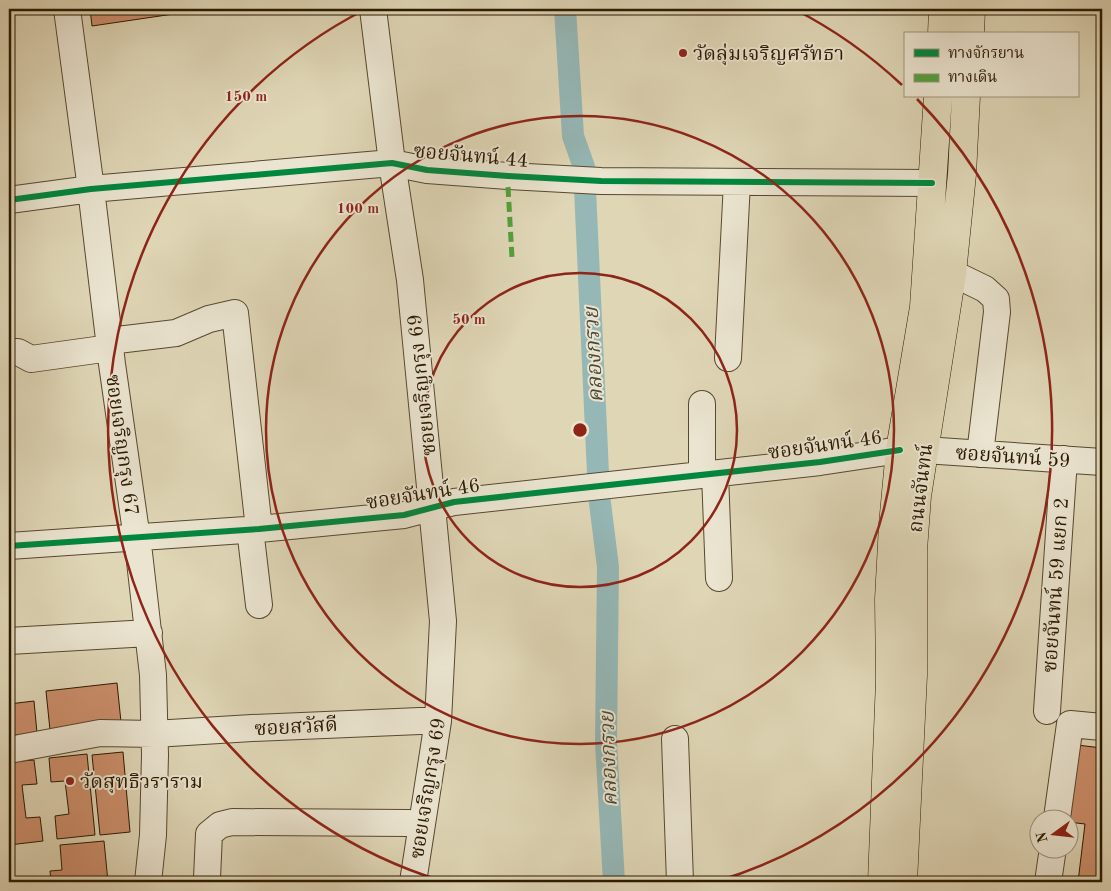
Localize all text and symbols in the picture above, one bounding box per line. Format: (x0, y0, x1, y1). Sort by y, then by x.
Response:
legend (904, 32, 1078, 98)
place label: วัดลุ่มเจริญศรัทธา (693, 43, 844, 66)
text: ทางจักรยาน (948, 45, 1024, 62)
marker: วัดลุ่มเจริญศรัทธา (677, 47, 689, 59)
text: ทางเดิน (948, 69, 997, 86)
text: 150 m (225, 90, 267, 105)
street label: ซอยจันทน์ 44 (412, 139, 529, 172)
text: 100 m (337, 202, 379, 217)
water label: คลองกรวย (581, 305, 607, 403)
street label: ซอยเจริญกรุง 69 (406, 313, 441, 457)
text: 50 m (452, 313, 486, 328)
street label: ซอยเจริญกรุง 67 (100, 373, 141, 517)
centre of rings (571, 421, 589, 439)
street label: ซอยจันทน์ 46 (766, 425, 884, 464)
street label: ซอยจันทน์ 59 (955, 441, 1071, 472)
street label: ถนนจันทน์ (904, 442, 937, 534)
street label: ซอยจันทน์ 46 (364, 473, 482, 514)
street label: ซอยจันทน์ 59 แยก 2 (1038, 497, 1073, 673)
water label: คลองกรวย (597, 710, 622, 807)
street label: ซอยสวัสดี (254, 715, 338, 740)
street label: ซอยเจริญกรุง 69 (408, 716, 451, 860)
place label: วัดสุทธิวราราม (80, 772, 203, 794)
marker: วัดสุทธิวราราม (64, 775, 76, 787)
north arrow (1028, 808, 1078, 858)
text: N (1034, 830, 1051, 844)

